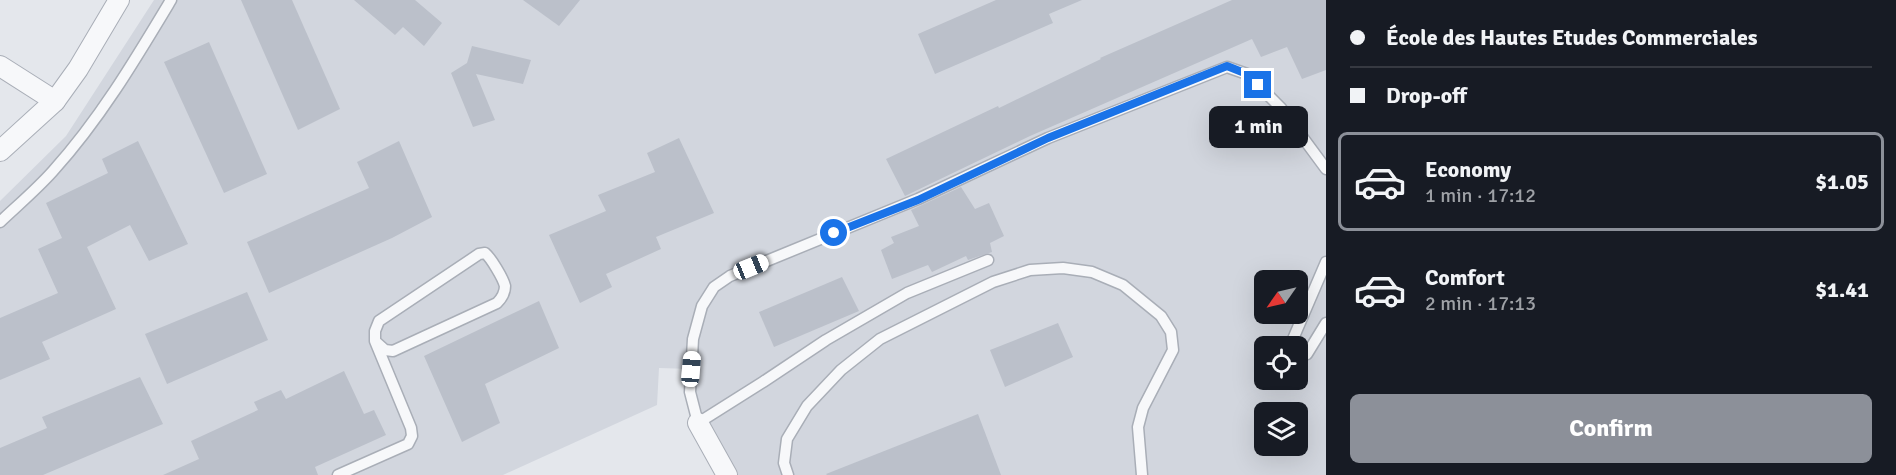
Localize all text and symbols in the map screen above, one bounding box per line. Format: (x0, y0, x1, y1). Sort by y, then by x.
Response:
text: École des Hautes Etudes Commerciales (1386, 24, 1758, 51)
route end (1244, 71, 1271, 98)
text: Drop-off (1386, 82, 1467, 109)
callout: 1 min (1208, 106, 1308, 148)
text: 1 min (1234, 114, 1283, 139)
icon: car (1353, 155, 1407, 209)
text: Economy (1425, 156, 1511, 183)
text: $1.05 (1815, 168, 1869, 195)
text: 1 min · 17:12 (1425, 183, 1536, 208)
route start (820, 219, 847, 246)
car (731, 252, 771, 282)
icon: car (1353, 263, 1407, 317)
text: Comfort (1425, 264, 1505, 291)
north arrow (1254, 270, 1308, 324)
map controls (1254, 270, 1308, 456)
text: $1.41 (1815, 276, 1869, 303)
text: 2 min · 17:13 (1425, 291, 1536, 316)
button: locate (1254, 336, 1308, 390)
car (680, 350, 702, 388)
button: Confirm (1350, 394, 1872, 463)
button: layers (1254, 402, 1308, 456)

